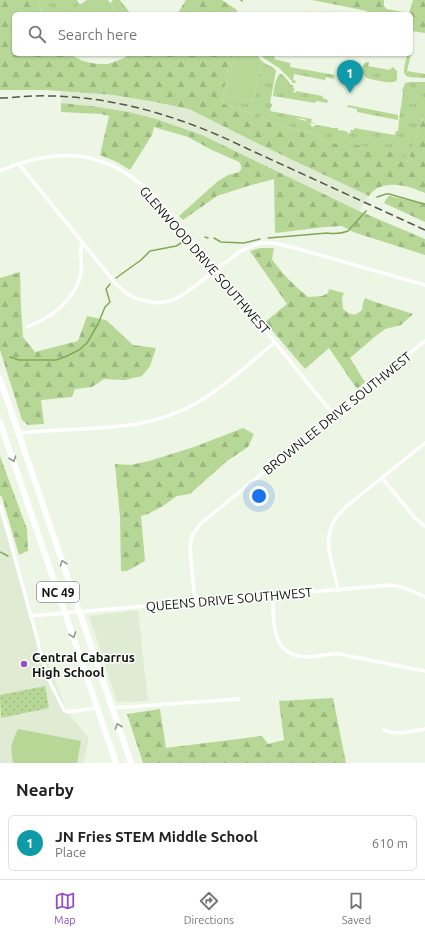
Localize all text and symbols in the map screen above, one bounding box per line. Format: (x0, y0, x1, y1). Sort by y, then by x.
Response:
search box (12, 12, 413, 56)
icon: search (26, 23, 48, 45)
text: Search here (58, 26, 137, 43)
pin: 1 (337, 60, 363, 93)
street label: GLENWOOD DRIVE SOUTHWEST (137, 183, 273, 337)
street label: BROWNLEE DRIVE SOUTHWEST (260, 349, 414, 477)
one-way arrow (8, 455, 16, 462)
your location (249, 486, 269, 506)
one-way arrow (59, 560, 68, 567)
road number: NC 49 (37, 582, 79, 602)
street label: QUEENS DRIVE SOUTHWEST (145, 585, 313, 614)
one-way arrow (68, 631, 76, 638)
place label: Central Cabarrus High School (32, 650, 135, 679)
marker: Central Cabarrus High School (19, 659, 29, 669)
one-way arrow (115, 723, 123, 730)
text: Nearby (16, 780, 74, 799)
text: JN Fries STEM Middle School (55, 828, 258, 845)
text: 1 (26, 836, 34, 850)
text: 610 m (372, 836, 408, 850)
text: Place (55, 845, 86, 859)
tab: Map (54, 890, 76, 926)
tab: Directions (184, 890, 234, 926)
tab: Saved (342, 890, 371, 926)

